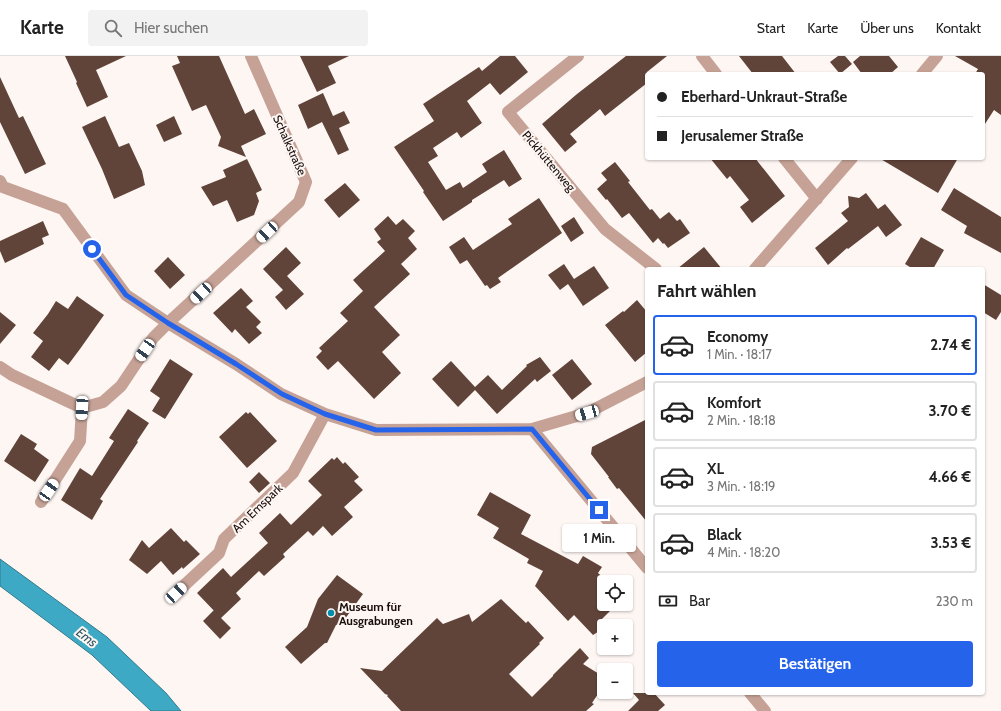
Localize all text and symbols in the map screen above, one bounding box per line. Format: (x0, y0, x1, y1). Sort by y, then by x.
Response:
search box (88, 10, 368, 46)
text: Karte (20, 16, 64, 39)
icon: search (102, 17, 124, 39)
text: Hier suchen (134, 19, 208, 37)
text: Start (757, 19, 785, 37)
text: Karte (807, 19, 838, 37)
text: Über uns (860, 19, 914, 37)
text: Kontakt (936, 19, 981, 37)
text: Eberhard-Unkraut-Straße (681, 88, 847, 106)
street label: Schalkstraße (270, 113, 310, 177)
text: Jerusalemer Straße (681, 127, 804, 145)
street label: Pickhüttenweg (519, 128, 579, 195)
car (254, 219, 280, 245)
route start (83, 240, 101, 258)
car (188, 280, 214, 306)
text: Fahrt wählen (657, 280, 757, 302)
icon: car (659, 327, 695, 363)
text: Economy (707, 328, 768, 346)
text: 2.74 € (930, 336, 971, 354)
car (133, 337, 157, 363)
text: 1 Min. · 18:17 (707, 346, 772, 362)
icon: car (659, 393, 695, 429)
text: Komfort (707, 394, 761, 412)
car (75, 396, 89, 420)
text: 3.70 € (928, 402, 971, 420)
car (574, 404, 600, 422)
text: 2 Min. · 18:18 (707, 412, 776, 428)
icon: car (659, 459, 695, 495)
text: XL (707, 460, 724, 478)
text: 4.66 € (929, 468, 971, 486)
car (37, 477, 61, 503)
text: 3 Min. · 18:19 (707, 478, 776, 494)
street label: Am Emspark (229, 480, 286, 536)
route end (590, 501, 608, 519)
callout: 1 Min. (562, 524, 636, 552)
icon: car (659, 525, 695, 561)
text: Black (707, 526, 742, 544)
text: 1 Min. (583, 530, 615, 546)
text: 3.53 € (930, 534, 971, 552)
text: 4 Min. · 18:20 (707, 544, 780, 560)
map controls (597, 575, 633, 699)
button: locate (597, 575, 633, 611)
car (163, 580, 189, 606)
icon: cash (657, 590, 679, 612)
text: Bar (689, 592, 710, 610)
text: 230 m (936, 593, 973, 609)
place label: Museum für Ausgrabungen (339, 599, 413, 628)
marker: Museum für Ausgrabungen (326, 608, 336, 618)
button: + (597, 619, 633, 655)
water label: Ems (73, 624, 101, 650)
button: Bestätigen (657, 641, 973, 687)
button: − (597, 663, 633, 699)

